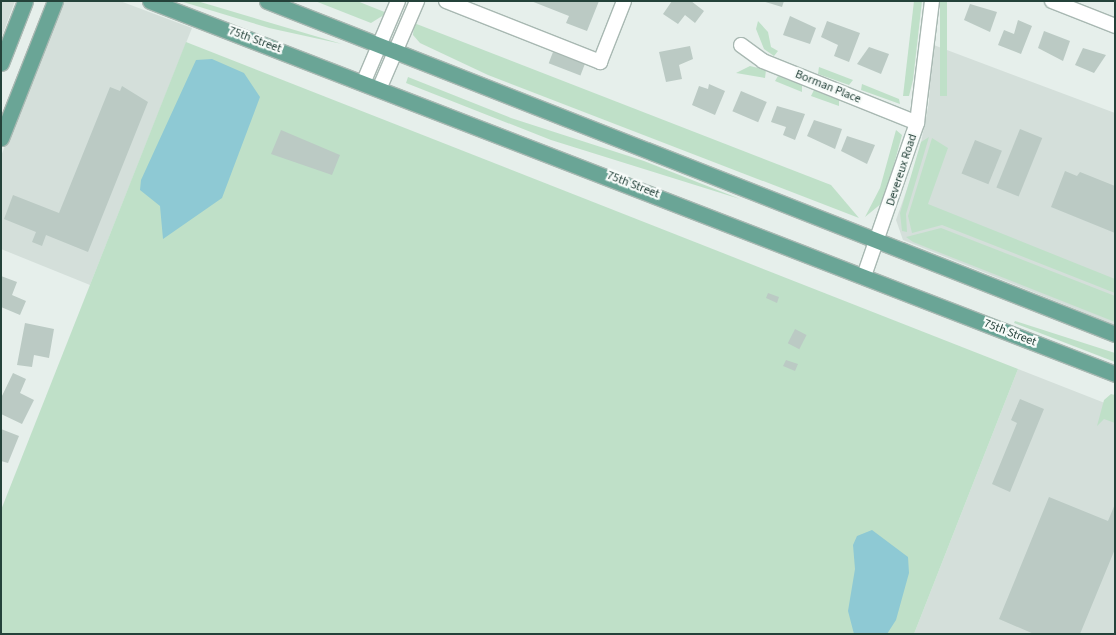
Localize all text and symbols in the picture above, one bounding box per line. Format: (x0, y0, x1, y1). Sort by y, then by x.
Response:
street label: 75th Street (227, 24, 283, 56)
street label: Borman Place (793, 67, 863, 107)
street label: Devereux Road (884, 132, 920, 208)
street label: 75th Street (605, 168, 661, 202)
street label: 75th Street (982, 316, 1038, 350)

